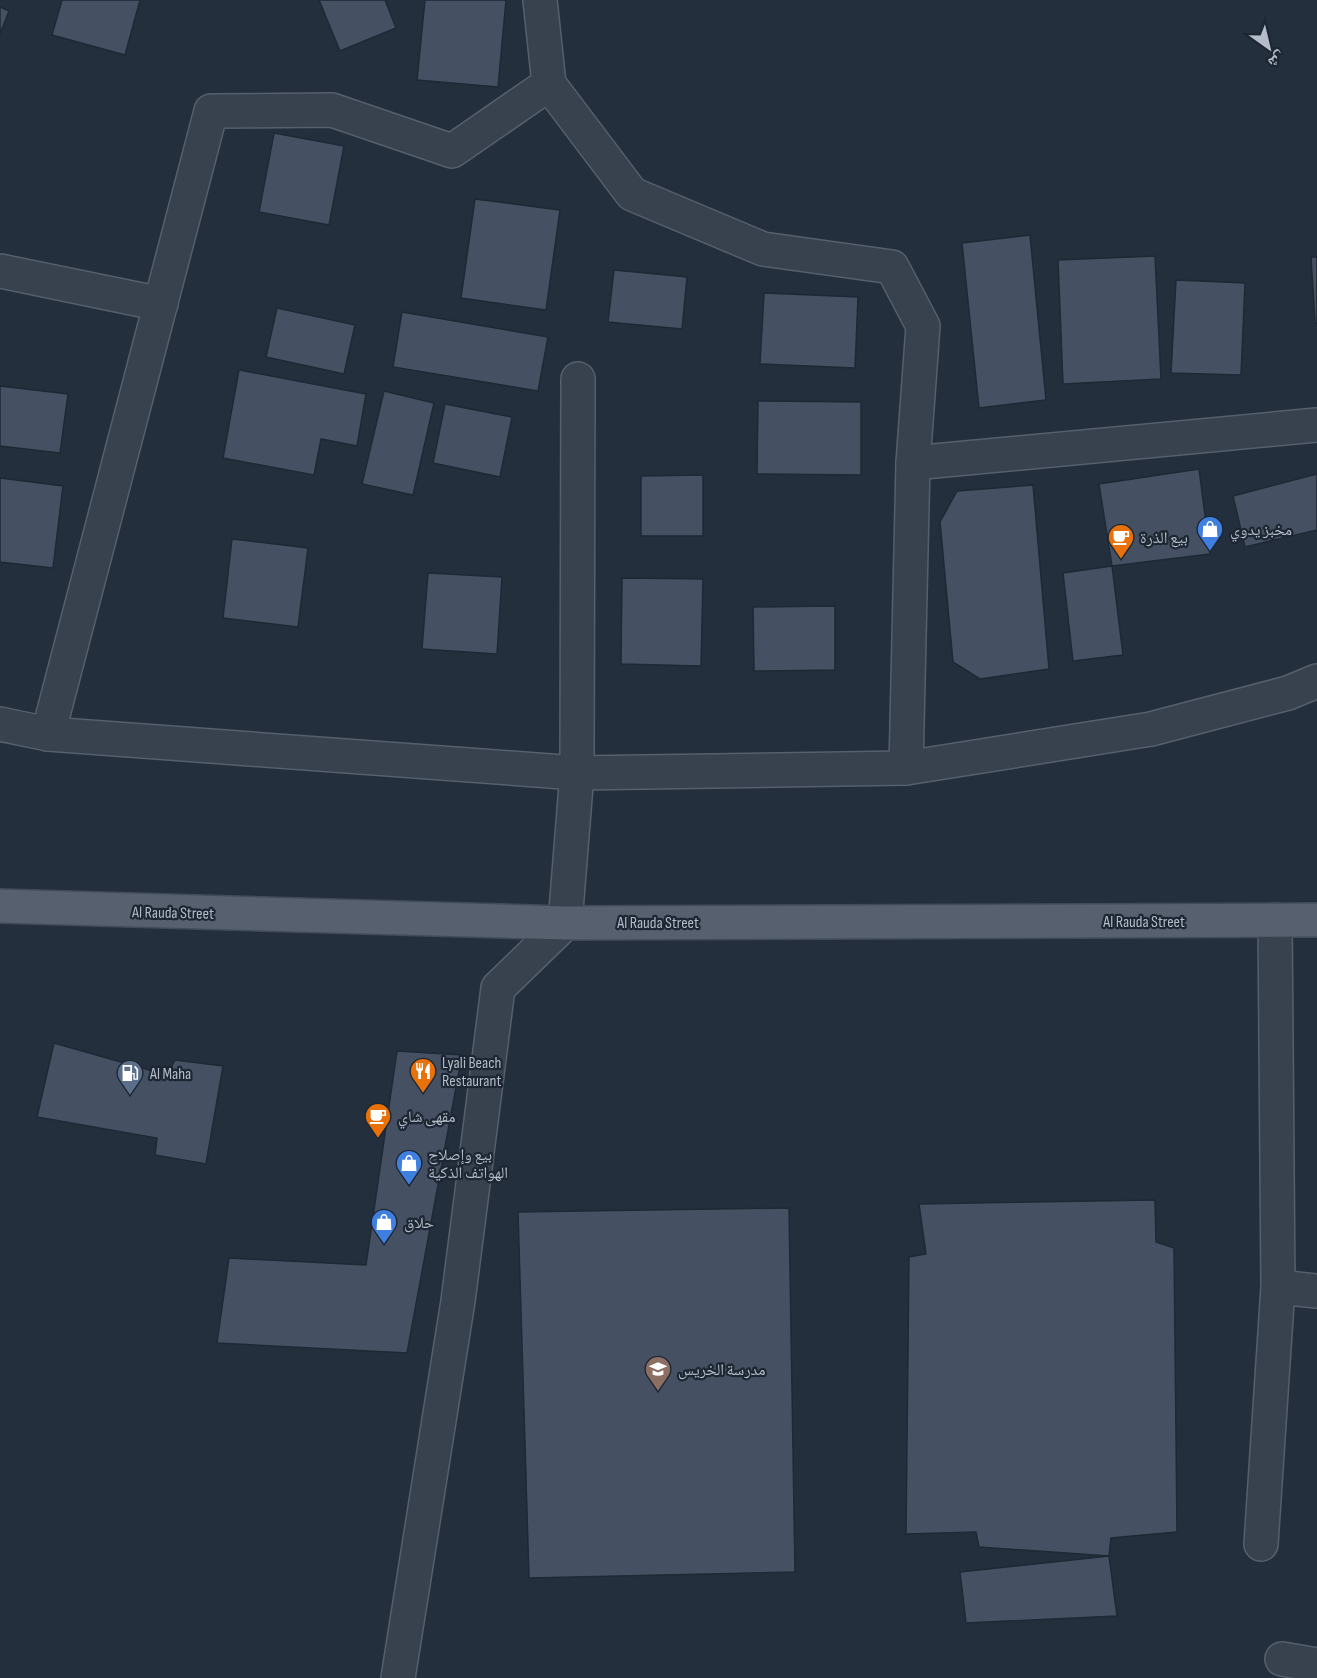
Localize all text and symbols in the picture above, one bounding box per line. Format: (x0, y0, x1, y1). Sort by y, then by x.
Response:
north arrow (1239, 18, 1299, 78)
text: ش (1264, 47, 1289, 72)
shop icon: مخبز يدوي (1195, 514, 1225, 552)
place label: مخبز يدوي (1230, 521, 1292, 542)
cafe icon: بيع الذرة (1106, 522, 1136, 560)
place label: بيع الذرة (1140, 529, 1188, 548)
street label: Al Rauda Street (131, 903, 214, 924)
street label: Al Rauda Street (1102, 913, 1185, 932)
street label: Al Rauda Street (616, 914, 699, 933)
place label: Lyali Beach Restaurant (442, 1054, 501, 1091)
restaurant icon: Lyali Beach Restaurant (408, 1056, 438, 1094)
fuel station icon: Al Maha (115, 1058, 145, 1096)
place label: Al Maha (149, 1065, 191, 1084)
cafe icon: مقهى شاي (363, 1101, 393, 1139)
place label: مقهى شاي (398, 1108, 456, 1129)
place label: بيع وإصلاح الهواتف الذكية (428, 1146, 508, 1183)
shop icon: بيع وإصلاح الهواتف الذكية (394, 1148, 424, 1186)
shop icon: حلاق (369, 1207, 399, 1245)
place label: حلاق (404, 1214, 434, 1233)
school or university icon: مدرسة الخريس (643, 1354, 673, 1392)
place label: مدرسة الخريس (678, 1361, 765, 1380)

